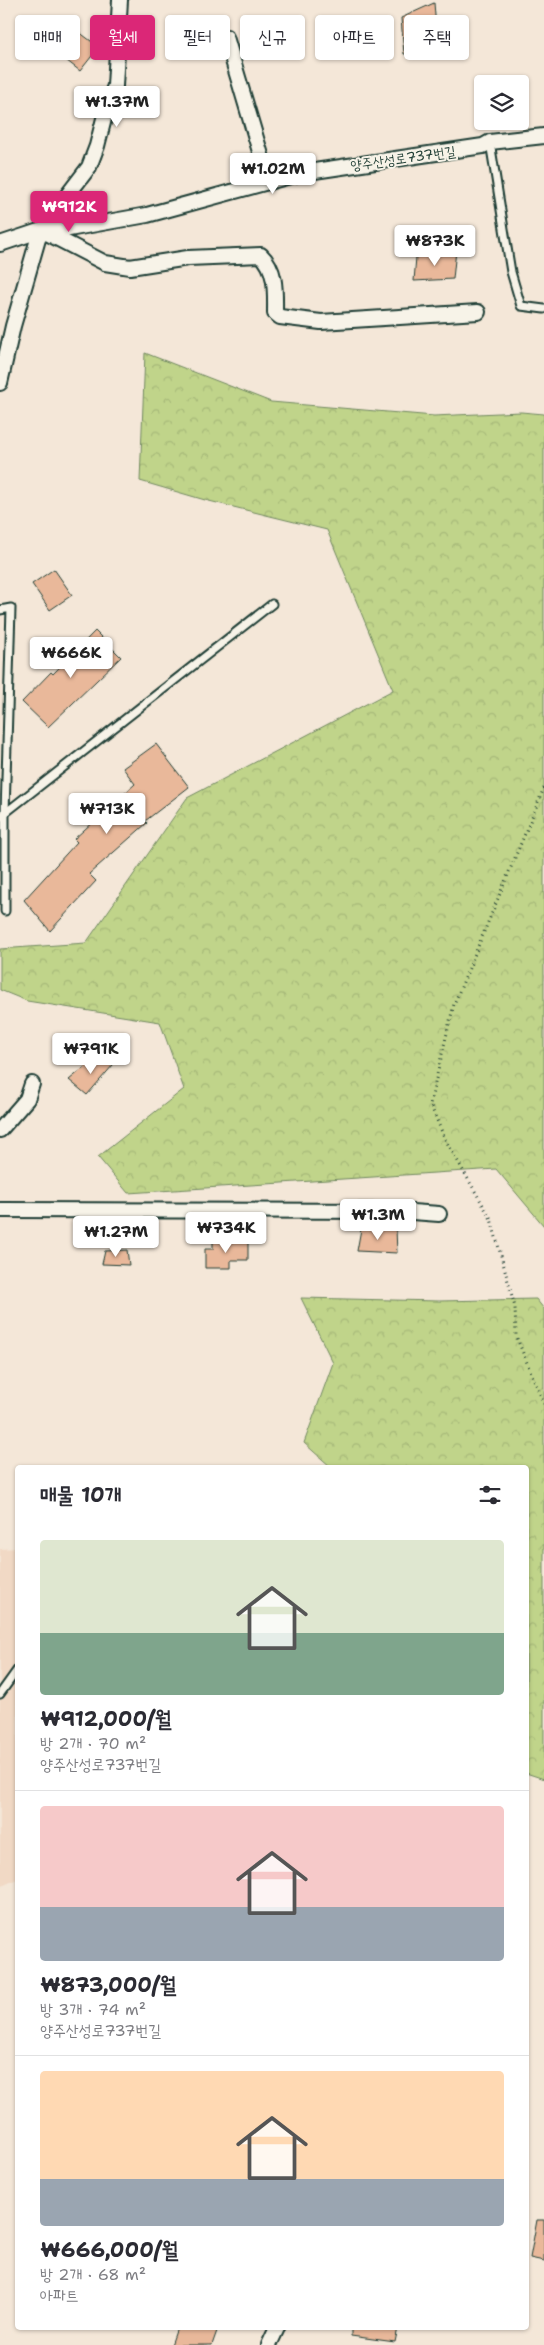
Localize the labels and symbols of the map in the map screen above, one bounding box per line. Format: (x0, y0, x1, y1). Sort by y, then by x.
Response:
pin: ₩1.37M (76, 86, 158, 128)
street label: 양주산성로737번길 (349, 142, 457, 174)
pin: ₩1.02M (232, 152, 314, 195)
pin: ₩912K (34, 190, 104, 233)
pin: ₩873K (400, 224, 470, 267)
pin: ₩666K (36, 636, 106, 679)
pin: ₩713K (72, 792, 142, 835)
pin: ₩791K (56, 1032, 126, 1075)
pin: ₩1.3M (343, 1198, 413, 1241)
pin: ₩734K (191, 1212, 261, 1254)
pin: ₩1.27M (75, 1216, 157, 1258)

